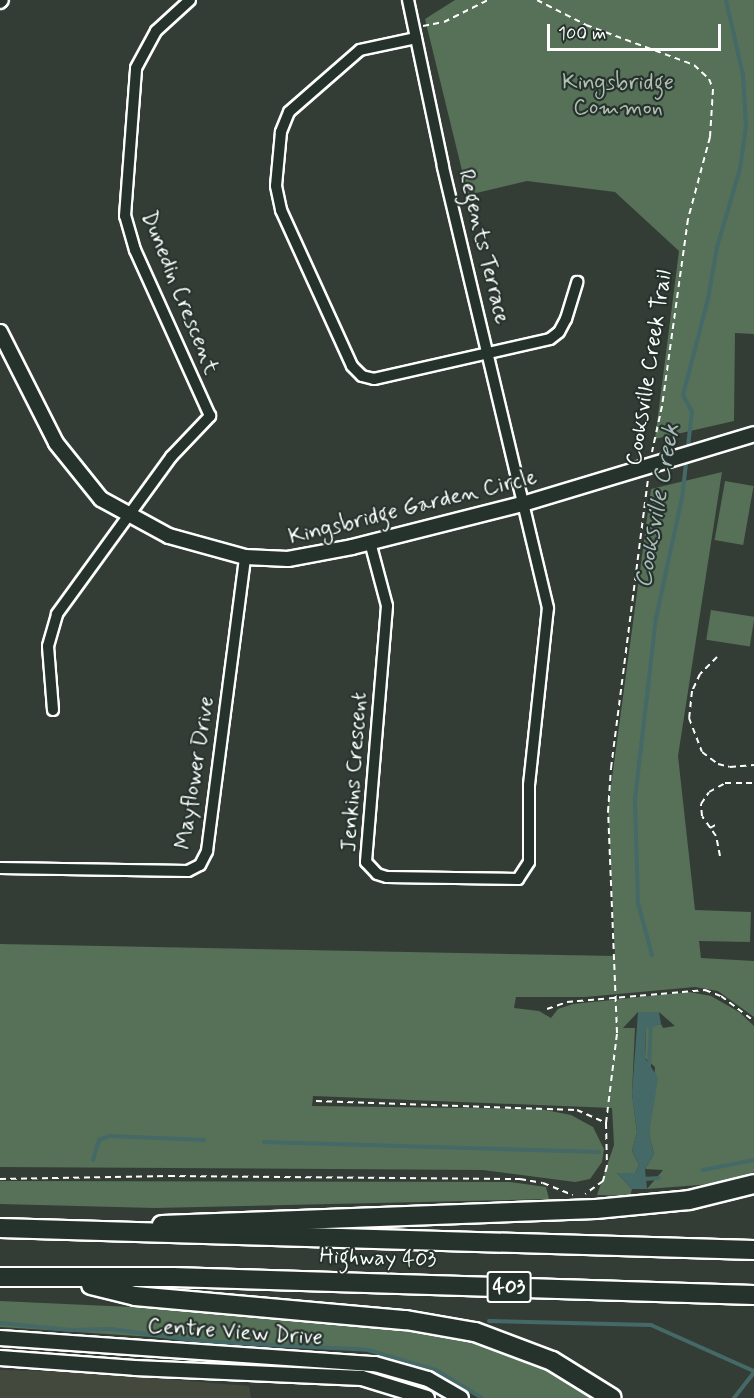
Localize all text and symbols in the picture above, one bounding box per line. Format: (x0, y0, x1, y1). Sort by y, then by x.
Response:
scale bar (550, 12, 724, 50)
text: 100 m (558, 22, 606, 46)
park label: Kingsbridge Common (562, 70, 674, 122)
street label: Regents Terrace (451, 168, 515, 326)
street label: Dunedin Crescent (136, 211, 222, 375)
street label: Cooksville Creek Trail (622, 269, 678, 467)
water label: Cooksville Creek (629, 422, 687, 590)
street label: Kingsbridge Garden Circle (291, 466, 535, 550)
street label: Jenkins Crescent (336, 690, 374, 854)
street label: Mayflower Drive (171, 695, 221, 851)
street label: Highway 403 (319, 1244, 437, 1274)
road number: 403 (486, 1269, 532, 1305)
street label: Centre View Drive (148, 1314, 322, 1352)

